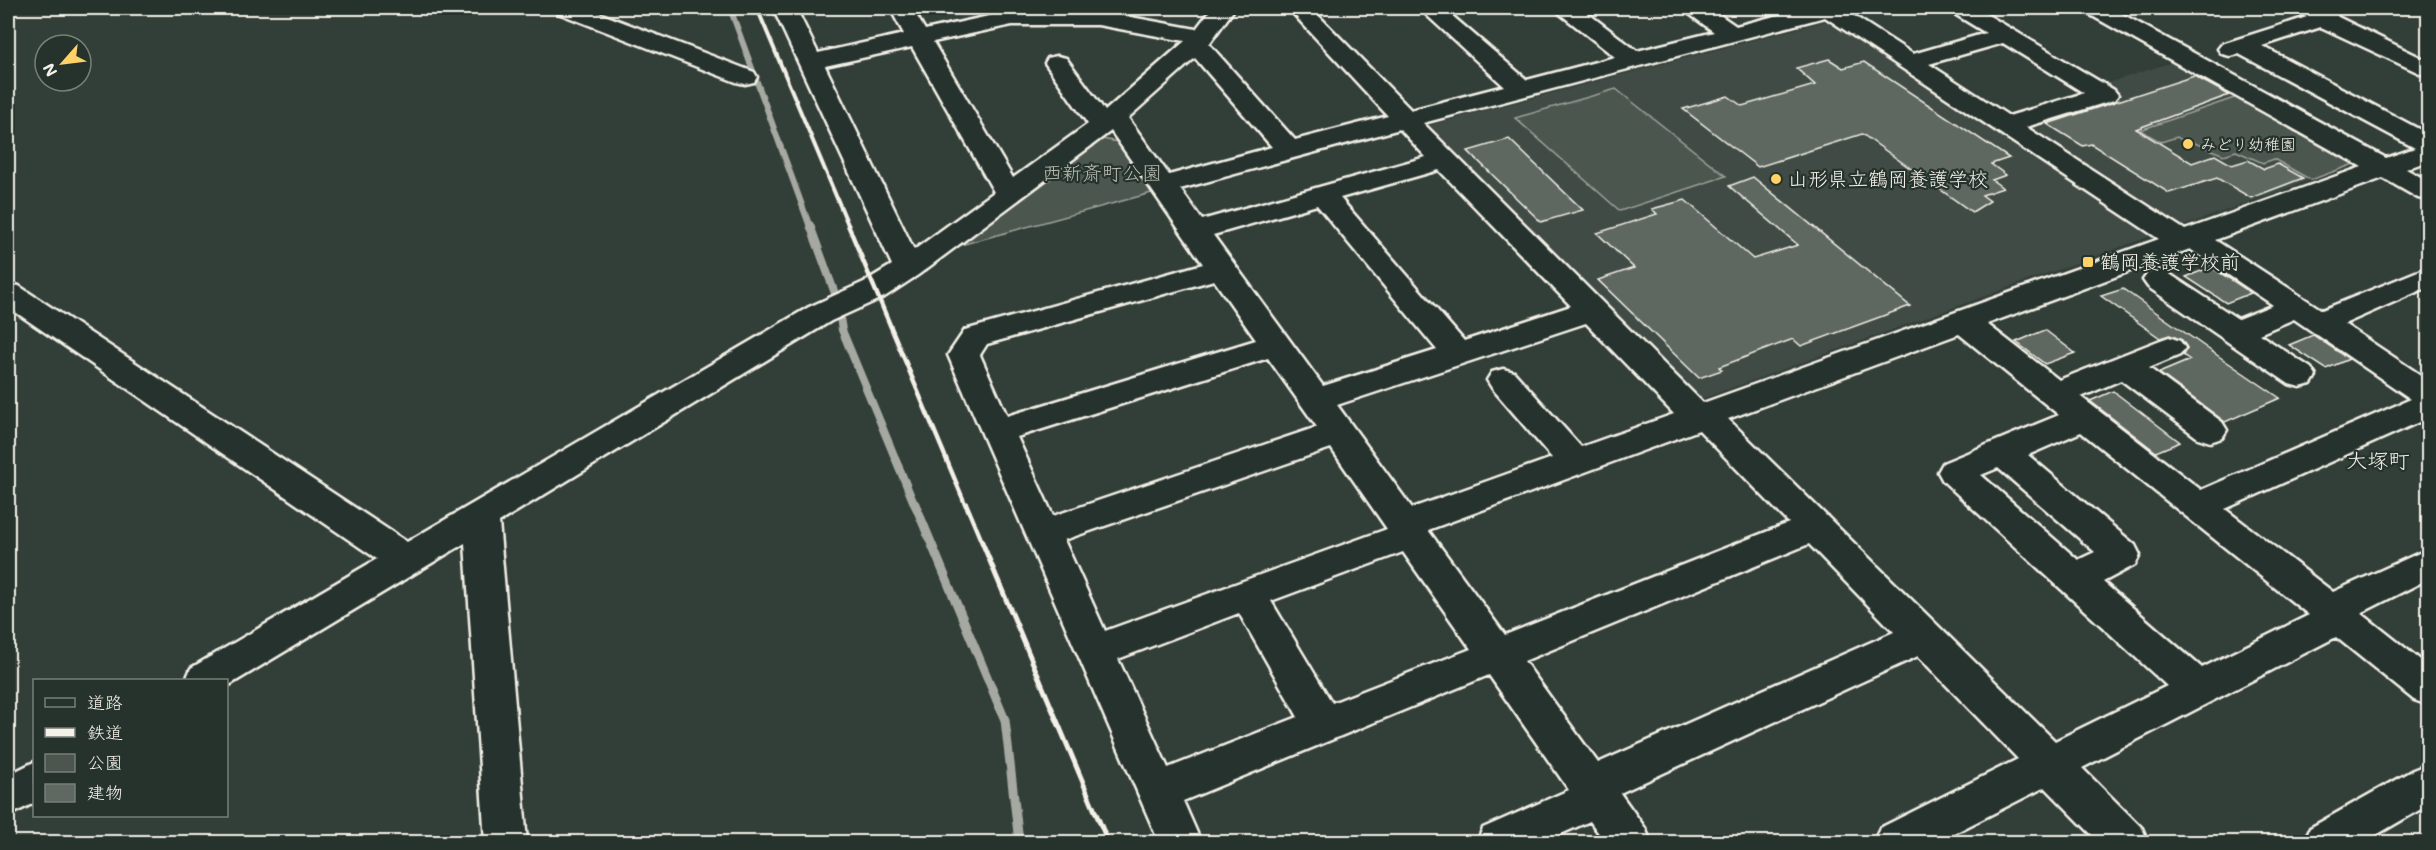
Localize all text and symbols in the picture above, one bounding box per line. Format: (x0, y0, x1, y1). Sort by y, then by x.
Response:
north arrow (33, 33, 93, 93)
text: N (37, 60, 61, 81)
place label: みどり幼稚園 (2200, 133, 2296, 154)
marker: みどり幼稚園 (2181, 137, 2195, 151)
park label: 西新斎町公園 (1042, 159, 1162, 185)
place label: 山形県立鶴岡養護学校 (1788, 165, 1988, 191)
marker: 山形県立鶴岡養護学校 (1769, 172, 1783, 186)
place label: 鶴岡養護学校前 (2100, 248, 2240, 274)
marker: 鶴岡養護学校前 (2081, 255, 2095, 269)
district label: 大塚町 (2347, 446, 2410, 473)
legend (33, 679, 228, 817)
text: 道路 (87, 690, 123, 714)
text: 鉄道 (87, 720, 123, 744)
text: 公園 (87, 750, 123, 774)
text: 建物 (87, 780, 123, 804)

